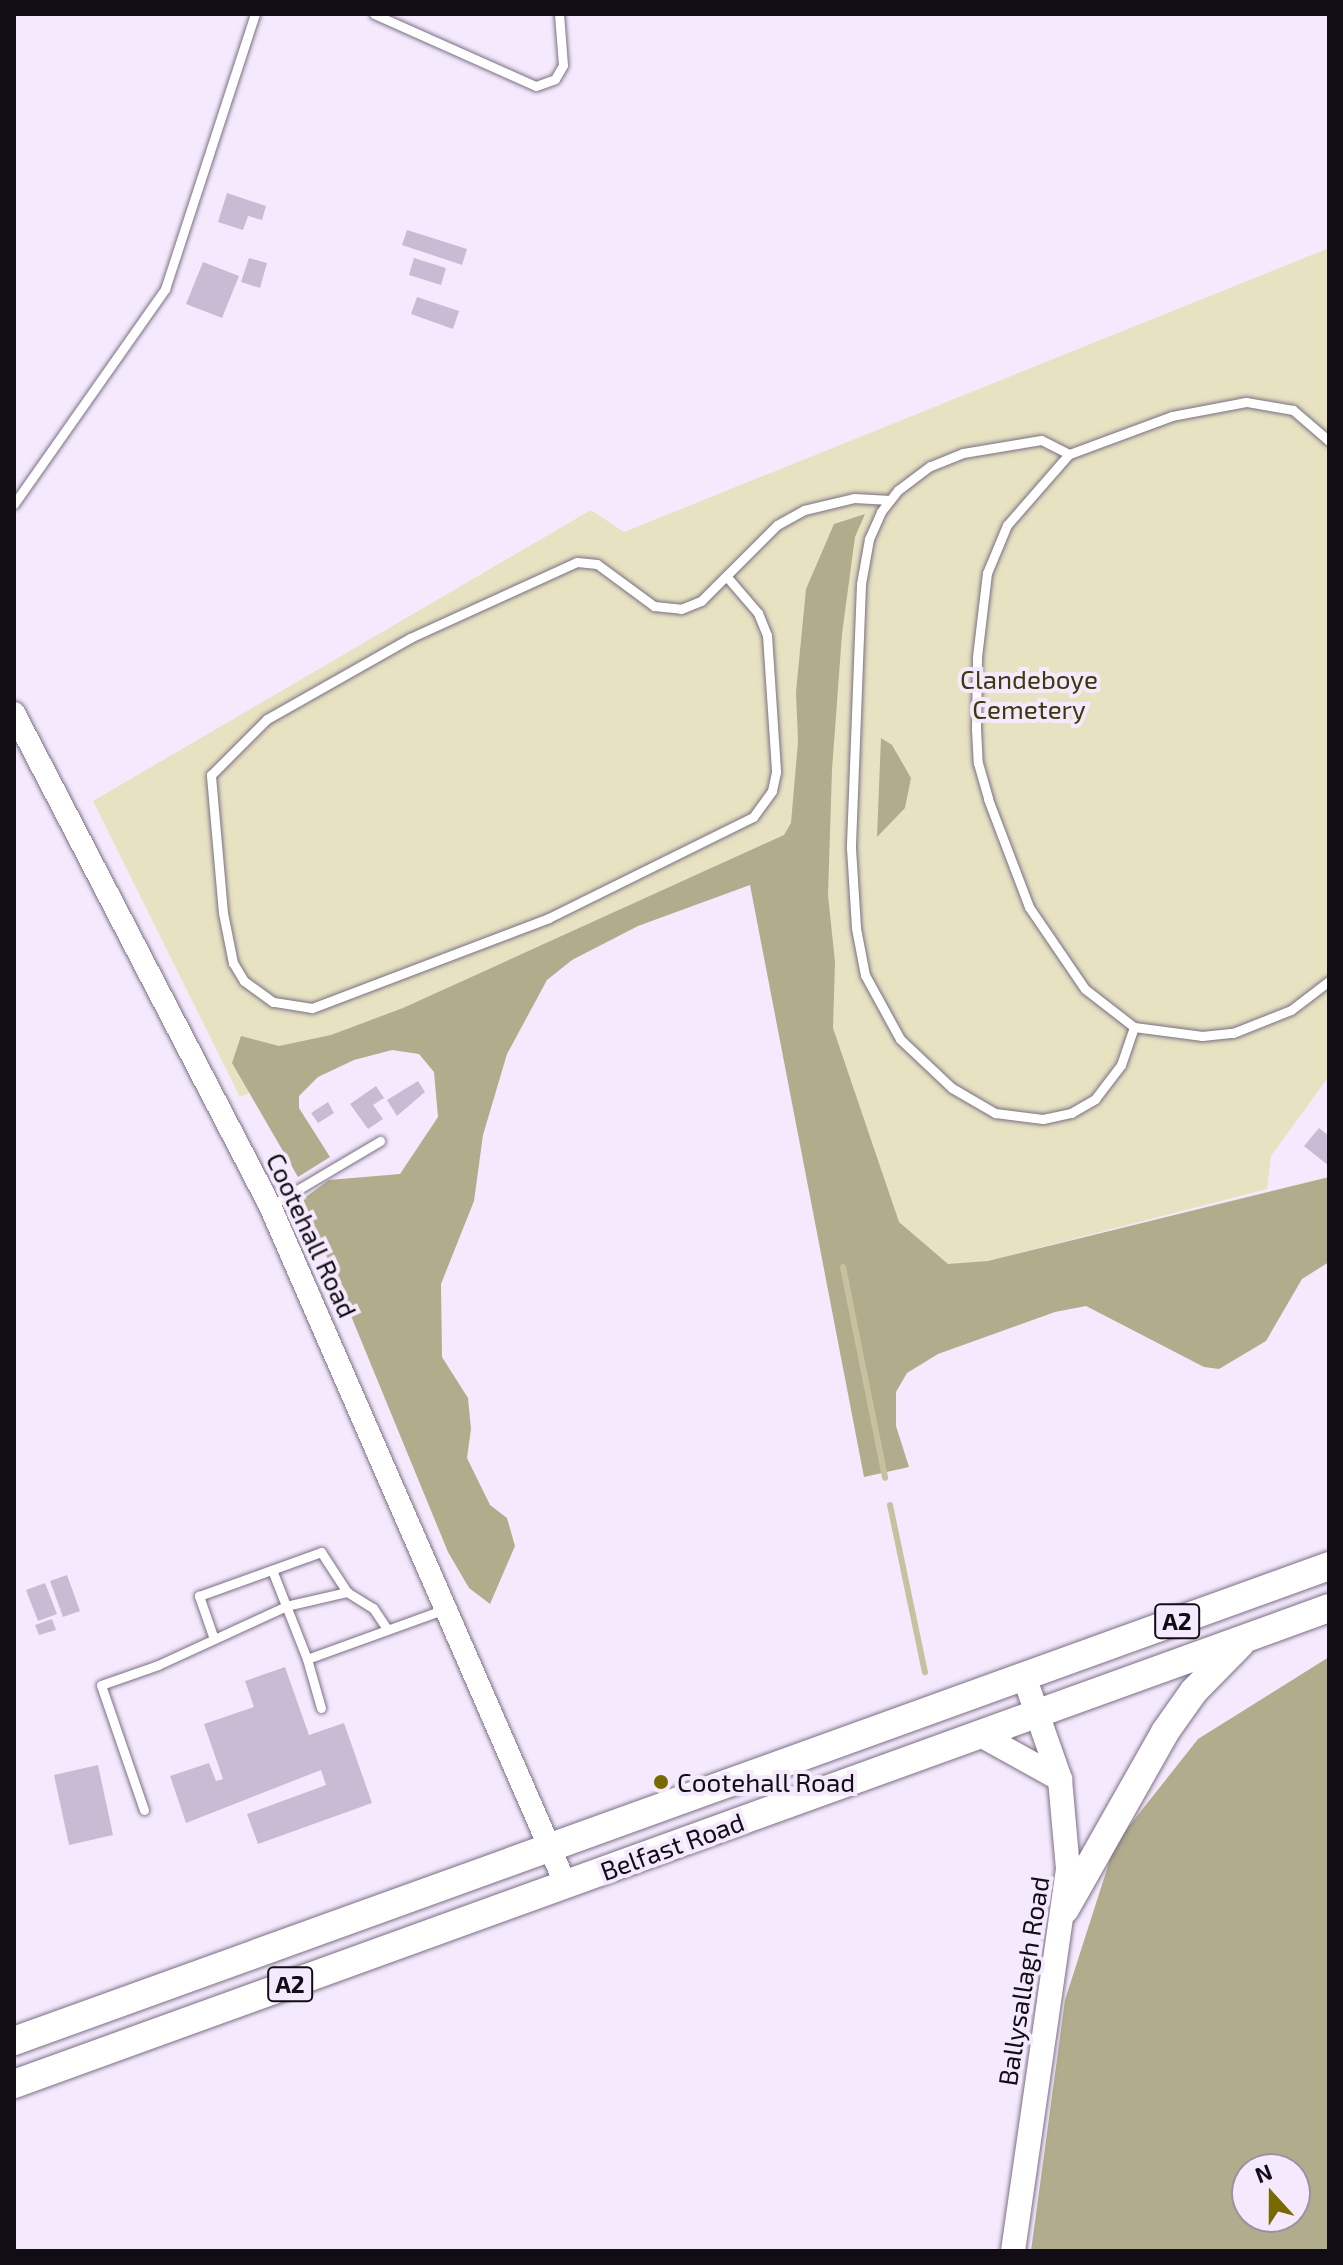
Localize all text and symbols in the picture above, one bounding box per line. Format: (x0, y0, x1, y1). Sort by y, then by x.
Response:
park label: Clandeboye Cemetery (960, 663, 1098, 724)
street label: Cootehall Road (260, 1147, 364, 1323)
road number: A2 (1153, 1601, 1201, 1641)
place label: Cootehall Road (677, 1766, 856, 1798)
marker: Cootehall Road (652, 1773, 670, 1791)
street label: Belfast Road (596, 1806, 748, 1886)
street label: Ballysallagh Road (991, 1874, 1055, 2088)
road number: A2 (266, 1964, 314, 2004)
north arrow (1231, 2153, 1311, 2233)
text: N (1251, 2157, 1275, 2187)

